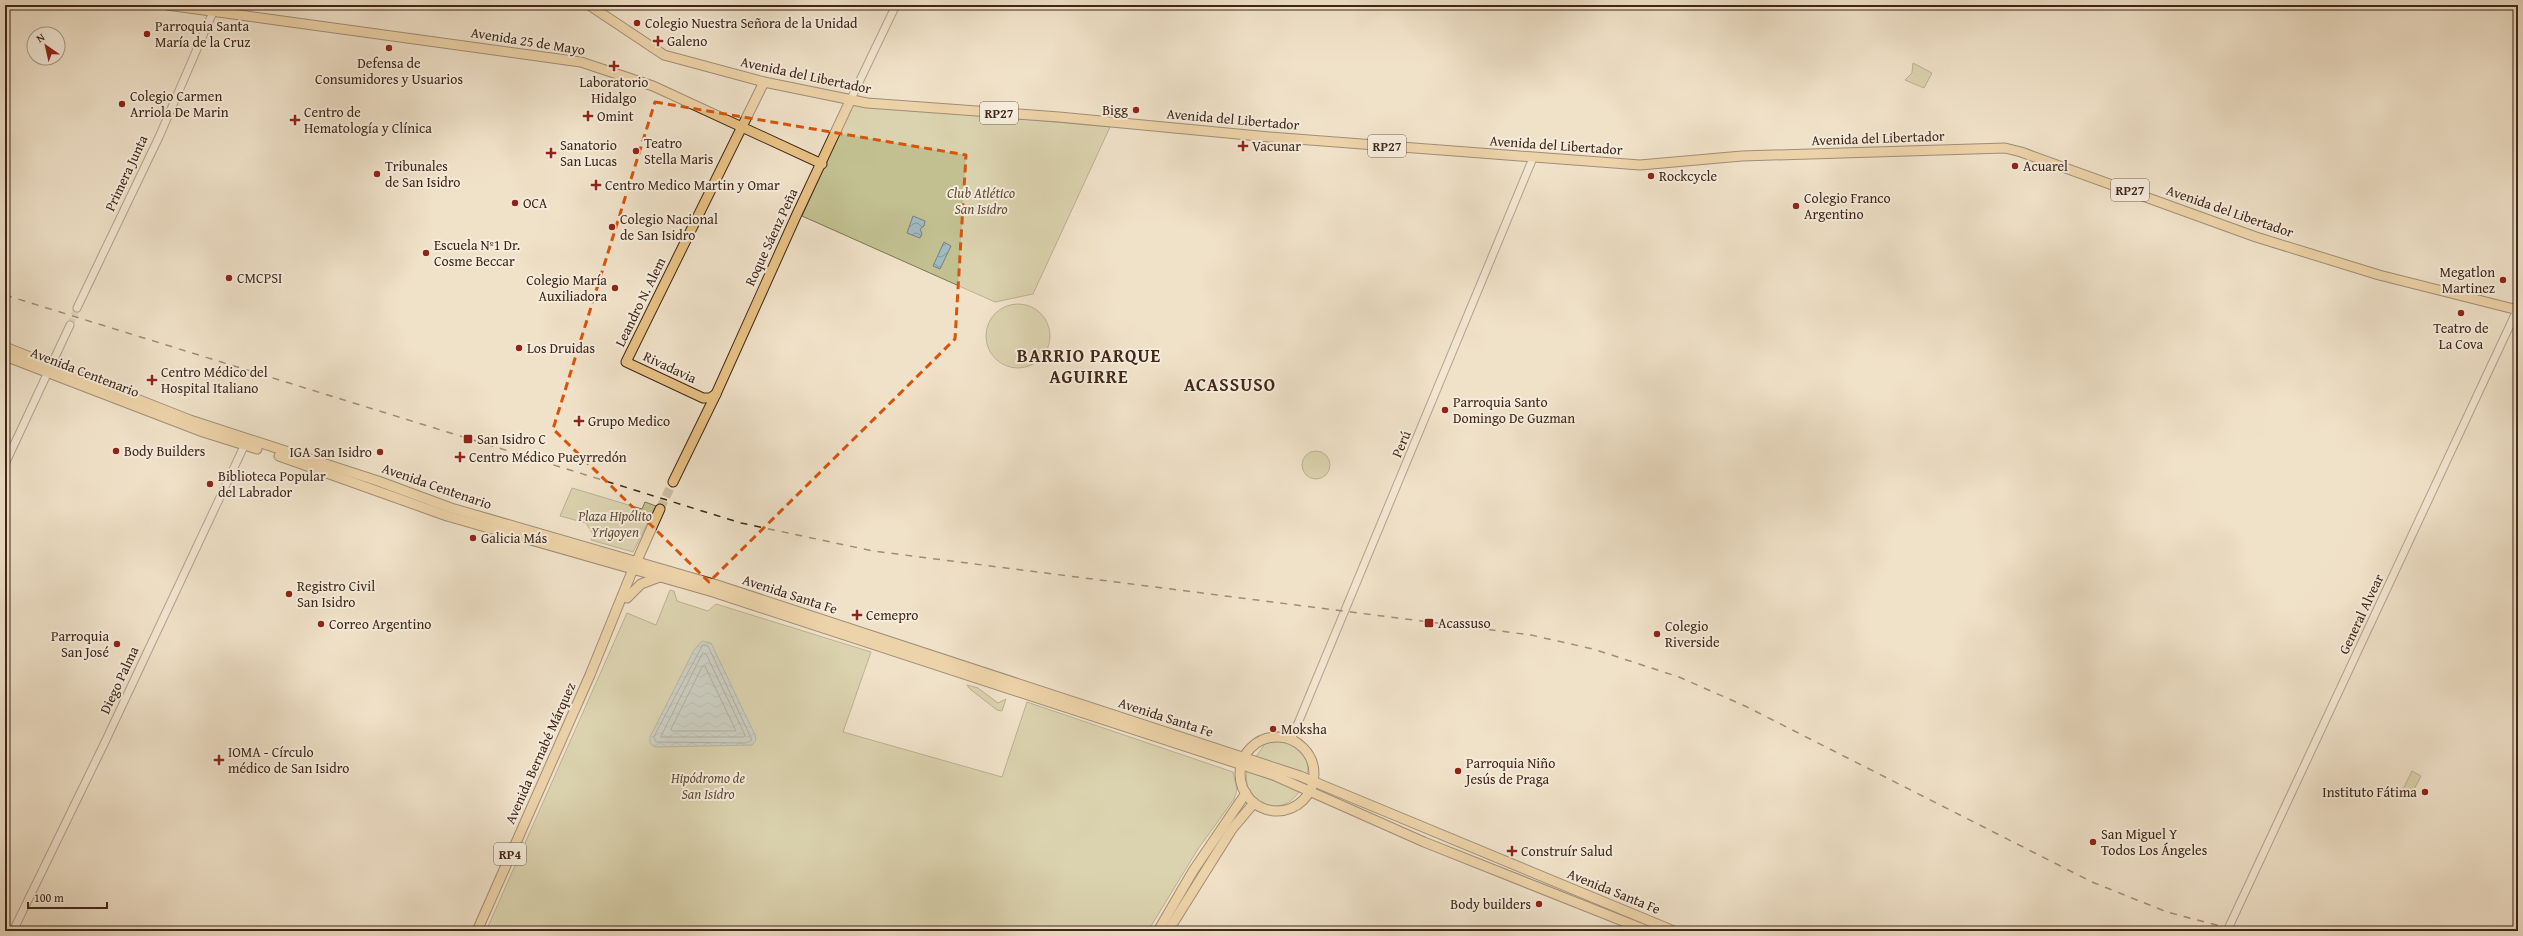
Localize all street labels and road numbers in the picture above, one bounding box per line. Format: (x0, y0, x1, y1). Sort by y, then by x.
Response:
street label: Avenida 25 de Mayo (469, 22, 587, 60)
street label: Avenida del Libertador (739, 51, 873, 99)
road number: RP27 (980, 102, 1018, 124)
street label: Avenida del Libertador (1166, 103, 1300, 135)
street label: Avenida del Libertador (1811, 126, 1945, 150)
street label: Avenida del Libertador (1489, 130, 1623, 160)
street label: Primera Junta (100, 131, 153, 214)
road number: RP27 (1368, 135, 1406, 157)
road number: RP27 (2111, 179, 2149, 201)
street label: Avenida del Libertador (2164, 180, 2296, 242)
street label: Roque Sáenz Peña (740, 185, 803, 289)
street label: Leandro N. Alem (610, 253, 671, 350)
street label: Avenida Centenario (28, 342, 142, 402)
street label: Rivadavia (640, 346, 700, 388)
street label: Perú (1386, 427, 1416, 461)
street label: Avenida Centenario (379, 458, 495, 514)
street label: Avenida Santa Fe (740, 569, 840, 619)
street label: General Alvear (2334, 570, 2388, 657)
street label: Diego Palma (95, 643, 144, 717)
street label: Avenida Bernabé Márquez (500, 679, 580, 827)
street label: Avenida Santa Fe (1116, 692, 1216, 742)
road number: RP4 (494, 843, 526, 865)
street label: Avenida Santa Fe (1564, 863, 1664, 919)

